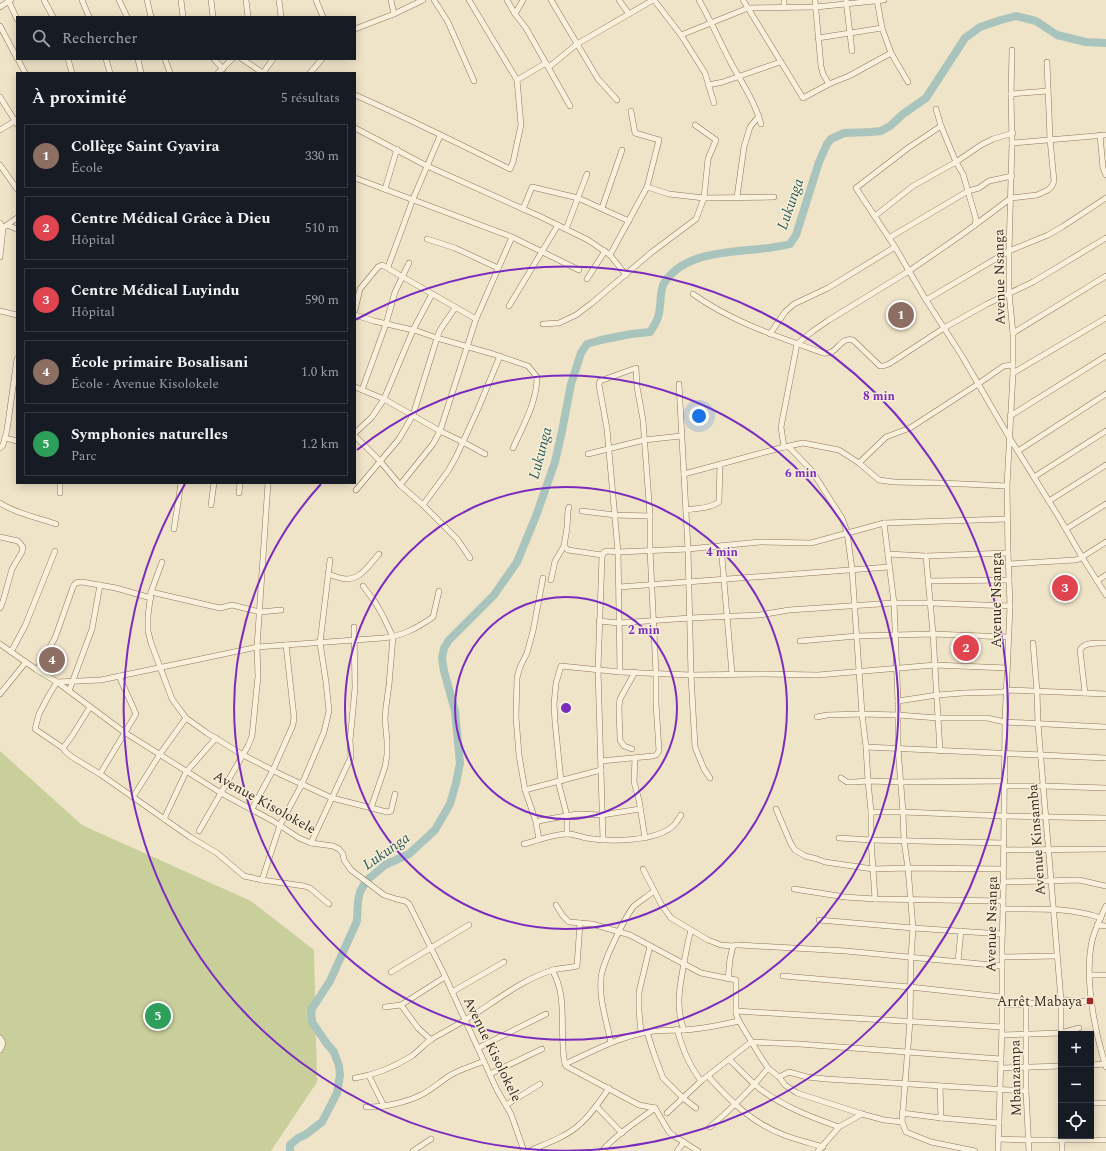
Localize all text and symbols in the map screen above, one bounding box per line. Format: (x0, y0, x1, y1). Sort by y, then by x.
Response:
search box (16, 16, 356, 60)
icon: search (30, 27, 52, 49)
text: Rechercher (62, 27, 137, 50)
text: À proximité (32, 85, 127, 111)
text: 5 résultats (281, 88, 340, 108)
text: Collège Saint Gyavira (71, 135, 219, 158)
text: 1 (42, 146, 50, 166)
text: 330 m (305, 146, 339, 166)
text: École (71, 158, 103, 178)
water label: Lukunga (771, 175, 810, 233)
text: Centre Médical Grâce à Dieu (71, 207, 270, 230)
text: 2 (42, 218, 50, 238)
text: 510 m (305, 218, 339, 238)
street label: Avenue Nsanga (988, 229, 1011, 325)
text: Hôpital (71, 230, 115, 250)
text: Centre Médical Luyindu (71, 279, 239, 302)
text: 3 (42, 290, 50, 310)
text: 590 m (305, 290, 339, 310)
pin: 1 (888, 300, 914, 330)
text: Hôpital (71, 302, 115, 322)
text: École primaire Bosalisani (71, 351, 248, 374)
text: 4 (42, 362, 50, 382)
text: 1.0 km (301, 362, 339, 382)
text: École · Avenue Kisolokele (71, 374, 219, 394)
text: 8 min (863, 387, 896, 406)
your location (689, 406, 709, 426)
text: Symphonies naturelles (71, 423, 228, 446)
water label: Lukunga (522, 424, 559, 482)
text: 5 (42, 434, 50, 454)
text: 1.2 km (301, 434, 339, 454)
text: Parc (71, 446, 97, 466)
text: 6 min (785, 464, 818, 483)
text: 4 min (706, 543, 739, 562)
street label: Avenue Nsanga (986, 552, 1007, 648)
pin: 3 (1052, 573, 1078, 603)
text: 2 min (628, 621, 661, 640)
pin: 2 (953, 633, 979, 663)
pin: 4 (39, 645, 65, 675)
centre of rings (559, 701, 573, 715)
street label: Avenue Kisolokele (210, 765, 320, 839)
street label: Avenue Kinsamba (1022, 783, 1051, 896)
water label: Lukunga (358, 827, 415, 876)
street label: Avenue Nsanga (980, 876, 1003, 972)
place label: Arrêt Mabaya (997, 991, 1082, 1012)
street label: Avenue Kisolokele (458, 993, 527, 1105)
marker: Arrêt Mabaya (1085, 996, 1095, 1006)
pin: 5 (145, 1001, 171, 1031)
map controls (1058, 1031, 1094, 1139)
button: + (1058, 1031, 1094, 1067)
street label: Mbanzampa (1004, 1039, 1027, 1117)
button: − (1058, 1067, 1094, 1103)
button: locate (1058, 1103, 1094, 1139)

